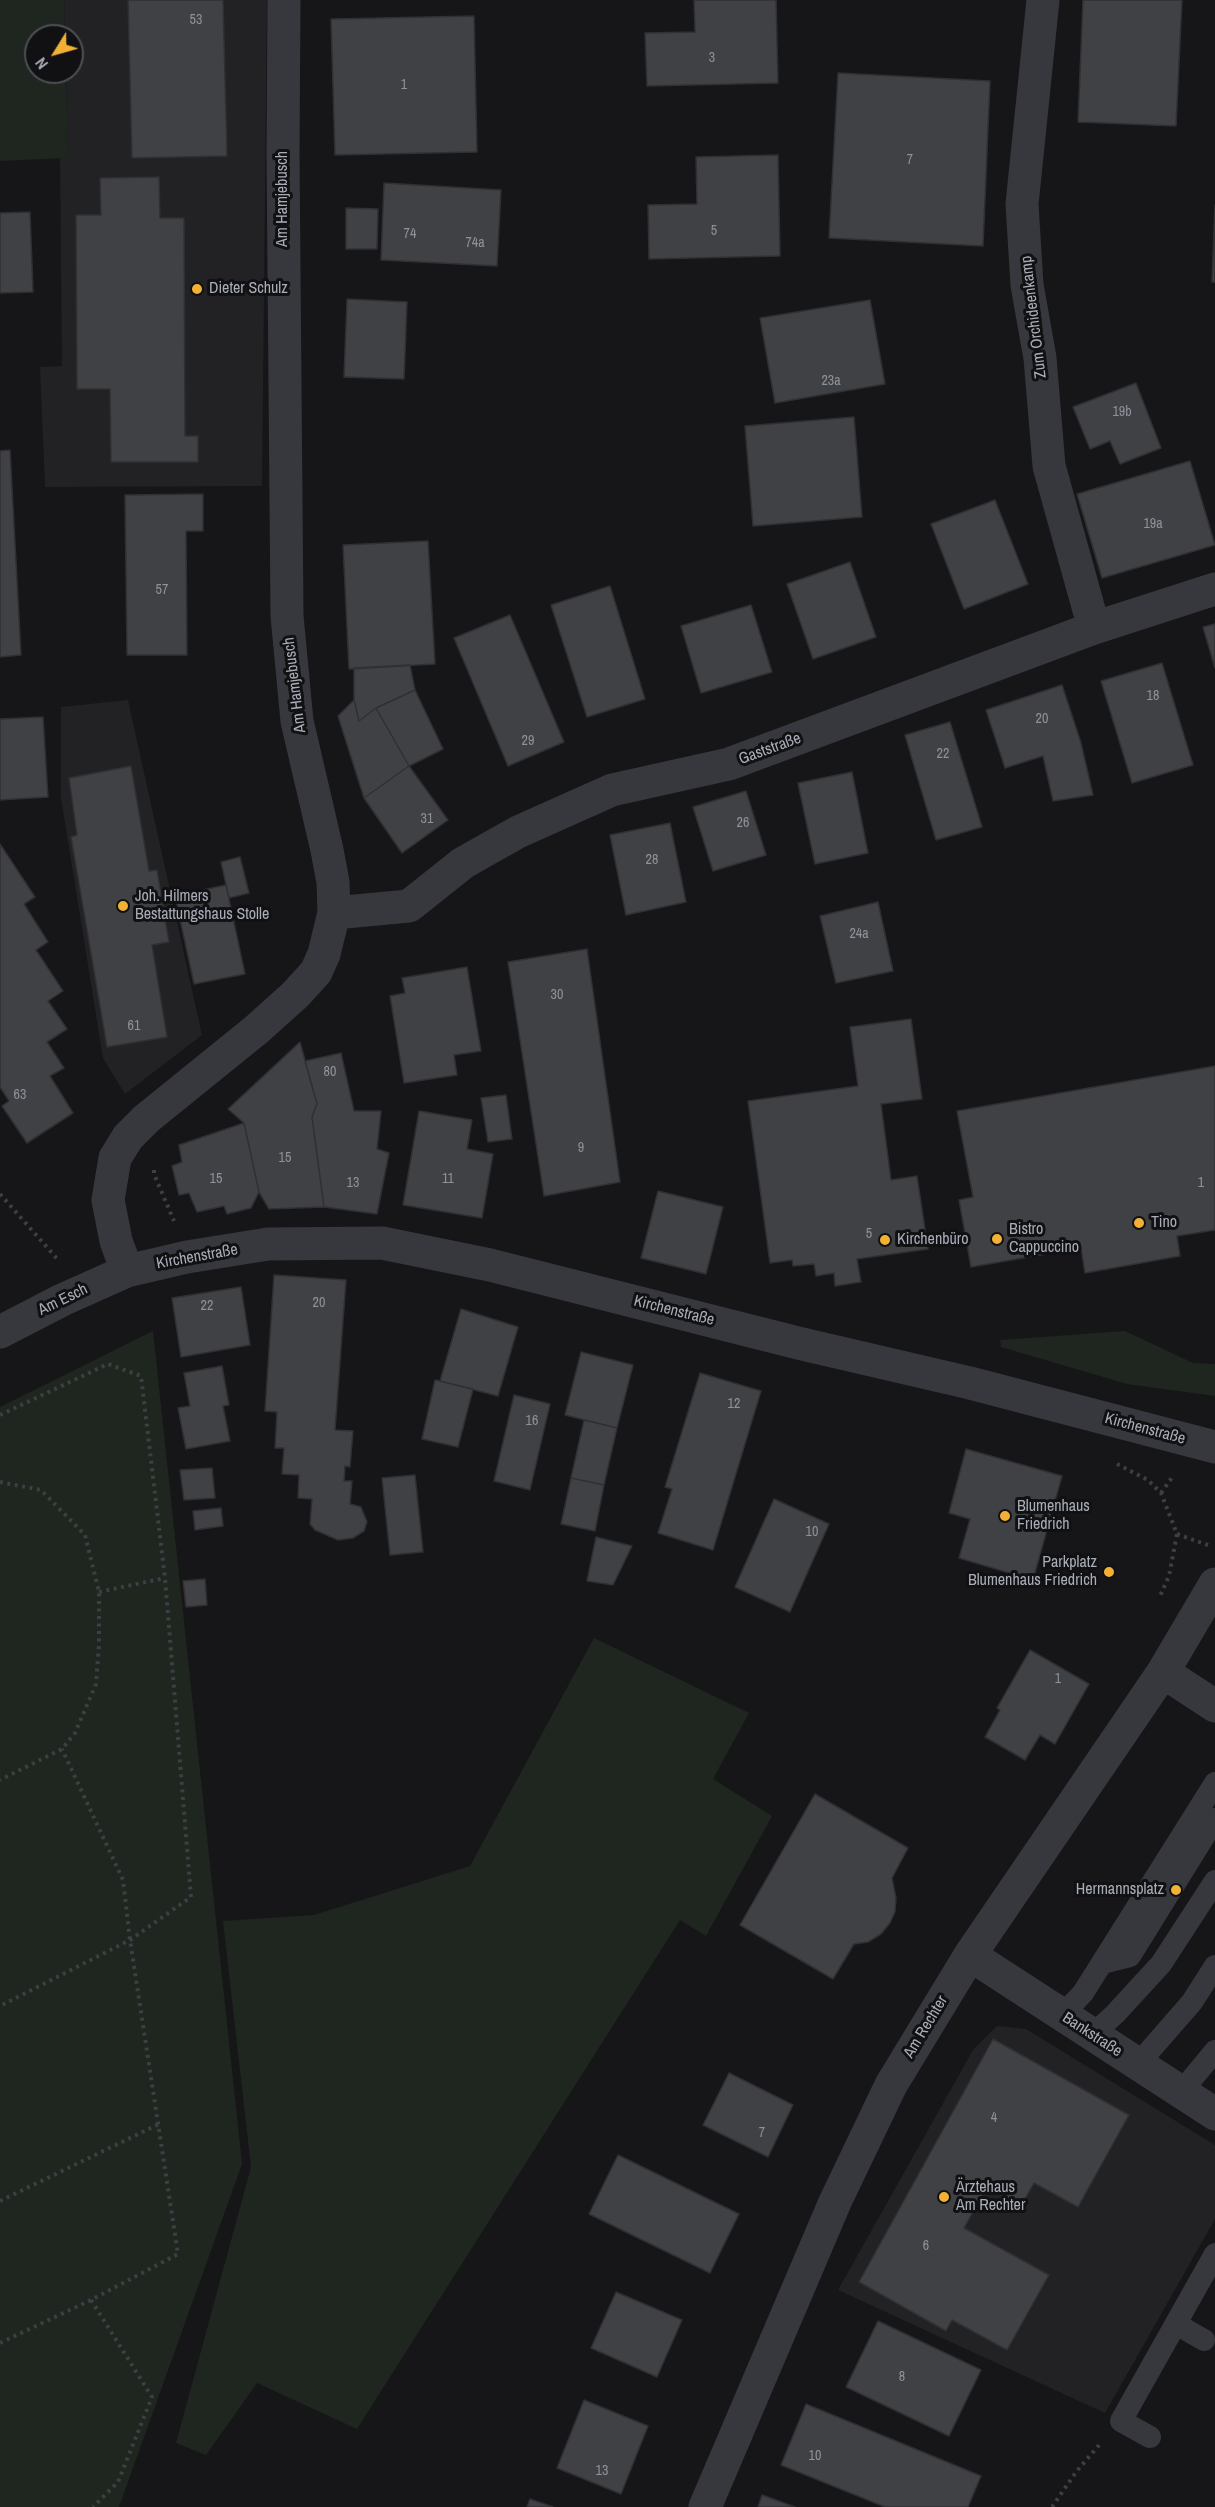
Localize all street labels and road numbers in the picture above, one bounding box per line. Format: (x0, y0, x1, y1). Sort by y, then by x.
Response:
street label: Am Hamjebusch (273, 151, 293, 247)
street label: Zum Orchideenkamp (1017, 255, 1051, 379)
street label: Am Hamjebusch (280, 636, 310, 734)
street label: Gaststraße (736, 729, 804, 769)
street label: Kirchenstraße (155, 1240, 239, 1274)
street label: Am Esch (35, 1280, 91, 1320)
street label: Kirchenstraße (632, 1292, 716, 1330)
street label: Kirchenstraße (1103, 1409, 1187, 1449)
street label: Am Rechter (900, 1992, 952, 2062)
street label: Bankstraße (1059, 2009, 1125, 2061)

